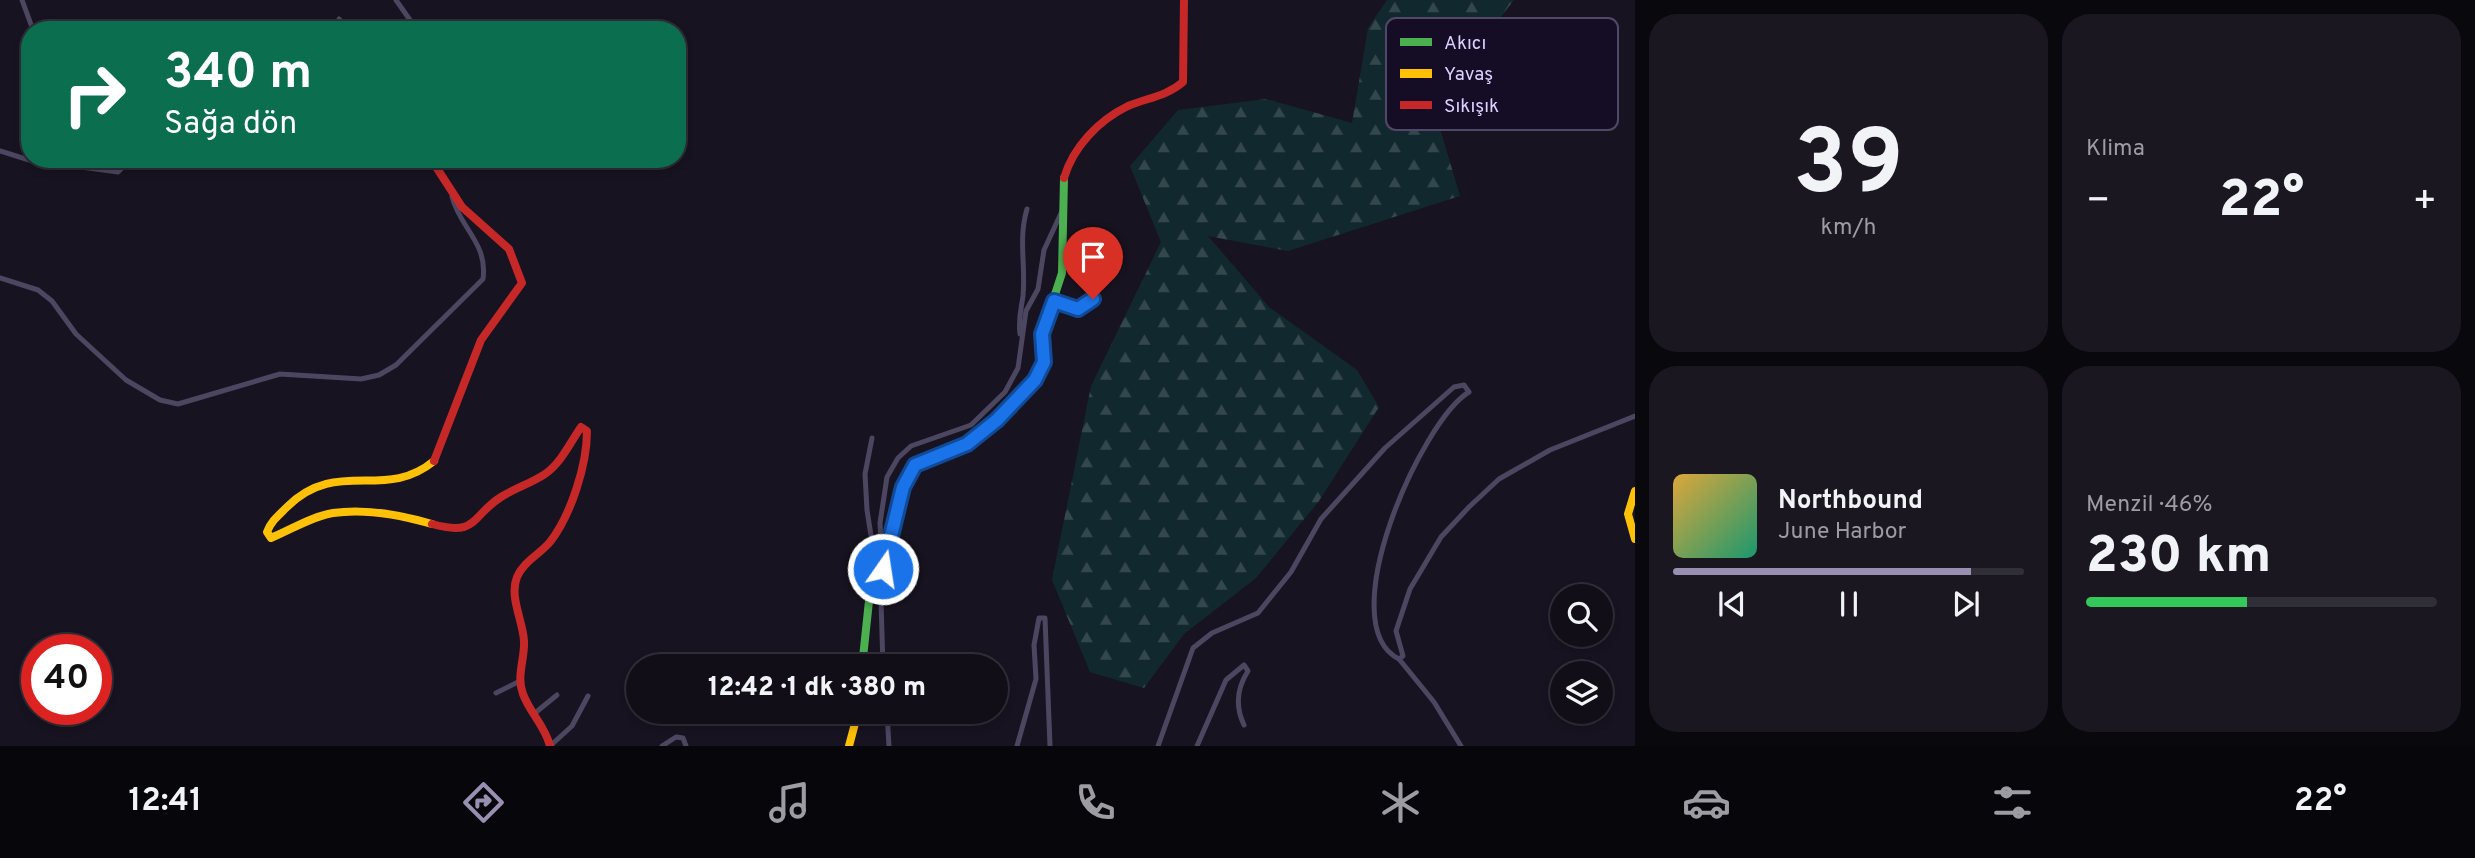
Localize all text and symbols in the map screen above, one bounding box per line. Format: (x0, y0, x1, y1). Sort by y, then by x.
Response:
legend (1386, 18, 1618, 130)
text: Akıcı (1444, 32, 1486, 56)
text: 340 m (164, 44, 312, 106)
icon: right (49, 49, 140, 140)
text: Yavaş (1444, 63, 1493, 87)
text: Sıkışık (1444, 95, 1499, 119)
text: Sağa dön (164, 105, 297, 145)
text: 39 (1793, 111, 1904, 226)
text: Klima (2086, 135, 2145, 164)
text: 22° (2219, 169, 2304, 235)
text: − (2086, 178, 2111, 227)
text: + (2412, 178, 2437, 227)
text: km/h (1821, 214, 1876, 243)
pin (1063, 227, 1123, 299)
icon: arrive (1074, 238, 1112, 276)
text: Northbound (1778, 485, 1923, 518)
text: Menzil · 46% (2086, 491, 2212, 520)
text: June Harbor (1778, 518, 1906, 547)
text: 230 km (2086, 525, 2271, 591)
position arrow (846, 532, 920, 606)
map controls (1550, 584, 1613, 724)
button: search (1550, 584, 1613, 647)
icon: previous (1713, 585, 1751, 623)
icon: pause (1830, 585, 1868, 623)
icon: next (1947, 585, 1985, 623)
speed limit sign: 40 (21, 634, 112, 725)
button: layers (1550, 661, 1613, 724)
text: 12:42 · 1 dk · 380 m (708, 672, 926, 705)
icon: directions (459, 778, 508, 827)
icon: music (765, 778, 814, 827)
icon: phone (1071, 778, 1120, 827)
icon: climate (1376, 778, 1425, 827)
icon: car (1682, 778, 1731, 827)
icon: filters (1988, 778, 2037, 827)
text: 12:41 (128, 782, 202, 822)
text: 22° (2294, 782, 2347, 822)

